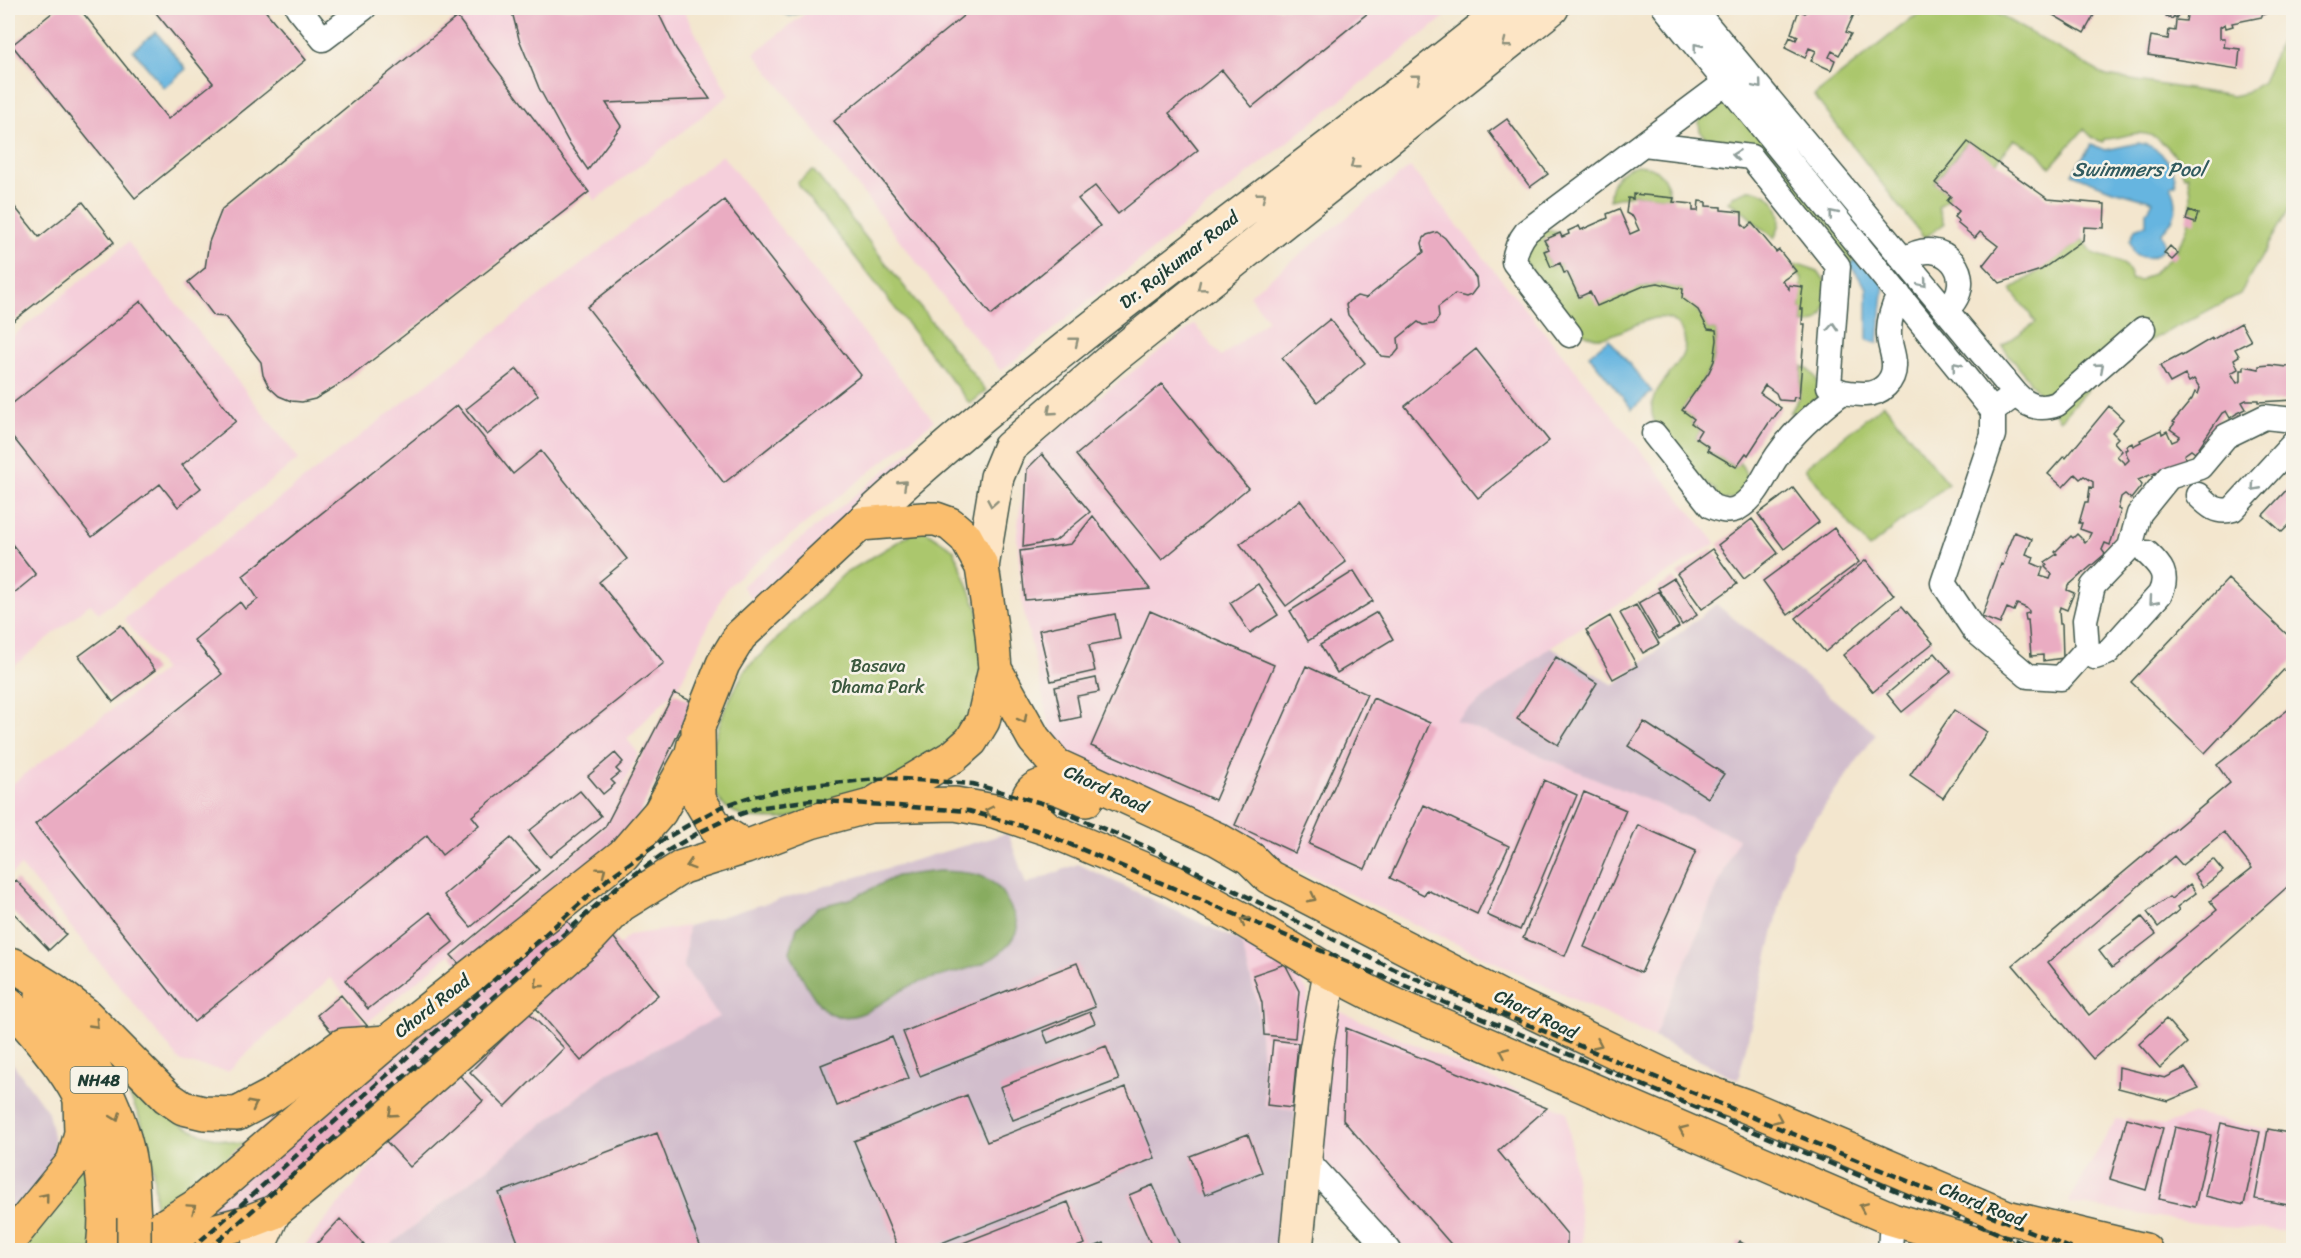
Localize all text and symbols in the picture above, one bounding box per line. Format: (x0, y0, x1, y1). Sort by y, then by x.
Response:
one-way arrow (1502, 36, 1513, 47)
one-way arrow (1694, 42, 1705, 53)
one-way arrow (1410, 74, 1421, 85)
one-way arrow (1750, 78, 1761, 89)
one-way arrow (1732, 149, 1741, 162)
water label: Swimmers Pool (2072, 152, 2210, 187)
one-way arrow (1350, 158, 1361, 169)
one-way arrow (1255, 193, 1266, 204)
street label: Dr. Rajkumar Road (1112, 202, 1247, 317)
one-way arrow (1830, 210, 1841, 221)
one-way arrow (1916, 276, 1927, 287)
one-way arrow (1197, 279, 1208, 290)
one-way arrow (1827, 323, 1840, 332)
one-way arrow (1068, 337, 1079, 348)
one-way arrow (1953, 361, 1964, 372)
one-way arrow (2093, 363, 2104, 374)
one-way arrow (1047, 404, 1058, 415)
one-way arrow (2251, 480, 2262, 490)
one-way arrow (895, 481, 906, 492)
one-way arrow (986, 499, 998, 508)
one-way arrow (2149, 595, 2160, 605)
park label: Basava Dhama Park (831, 650, 925, 703)
one-way arrow (1016, 713, 1027, 724)
street label: Chord Road (1058, 755, 1155, 823)
one-way arrow (984, 805, 994, 818)
one-way arrow (685, 857, 696, 870)
one-way arrow (596, 867, 607, 878)
one-way arrow (1305, 891, 1316, 903)
one-way arrow (1240, 917, 1250, 928)
street label: Chord Road (387, 965, 478, 1046)
one-way arrow (534, 977, 545, 988)
street label: Chord Road (1489, 980, 1585, 1049)
one-way arrow (88, 1017, 99, 1028)
one-way arrow (1591, 1037, 1602, 1049)
one-way arrow (1500, 1048, 1511, 1060)
road number: NH48 (70, 1067, 128, 1093)
one-way arrow (247, 1101, 257, 1112)
one-way arrow (388, 1106, 399, 1117)
one-way arrow (109, 1111, 121, 1122)
one-way arrow (1771, 1112, 1782, 1124)
one-way arrow (1679, 1126, 1690, 1138)
street label: Chord Road (1934, 1172, 2031, 1236)
one-way arrow (37, 1193, 48, 1204)
one-way arrow (1858, 1202, 1869, 1214)
one-way arrow (185, 1204, 196, 1215)

